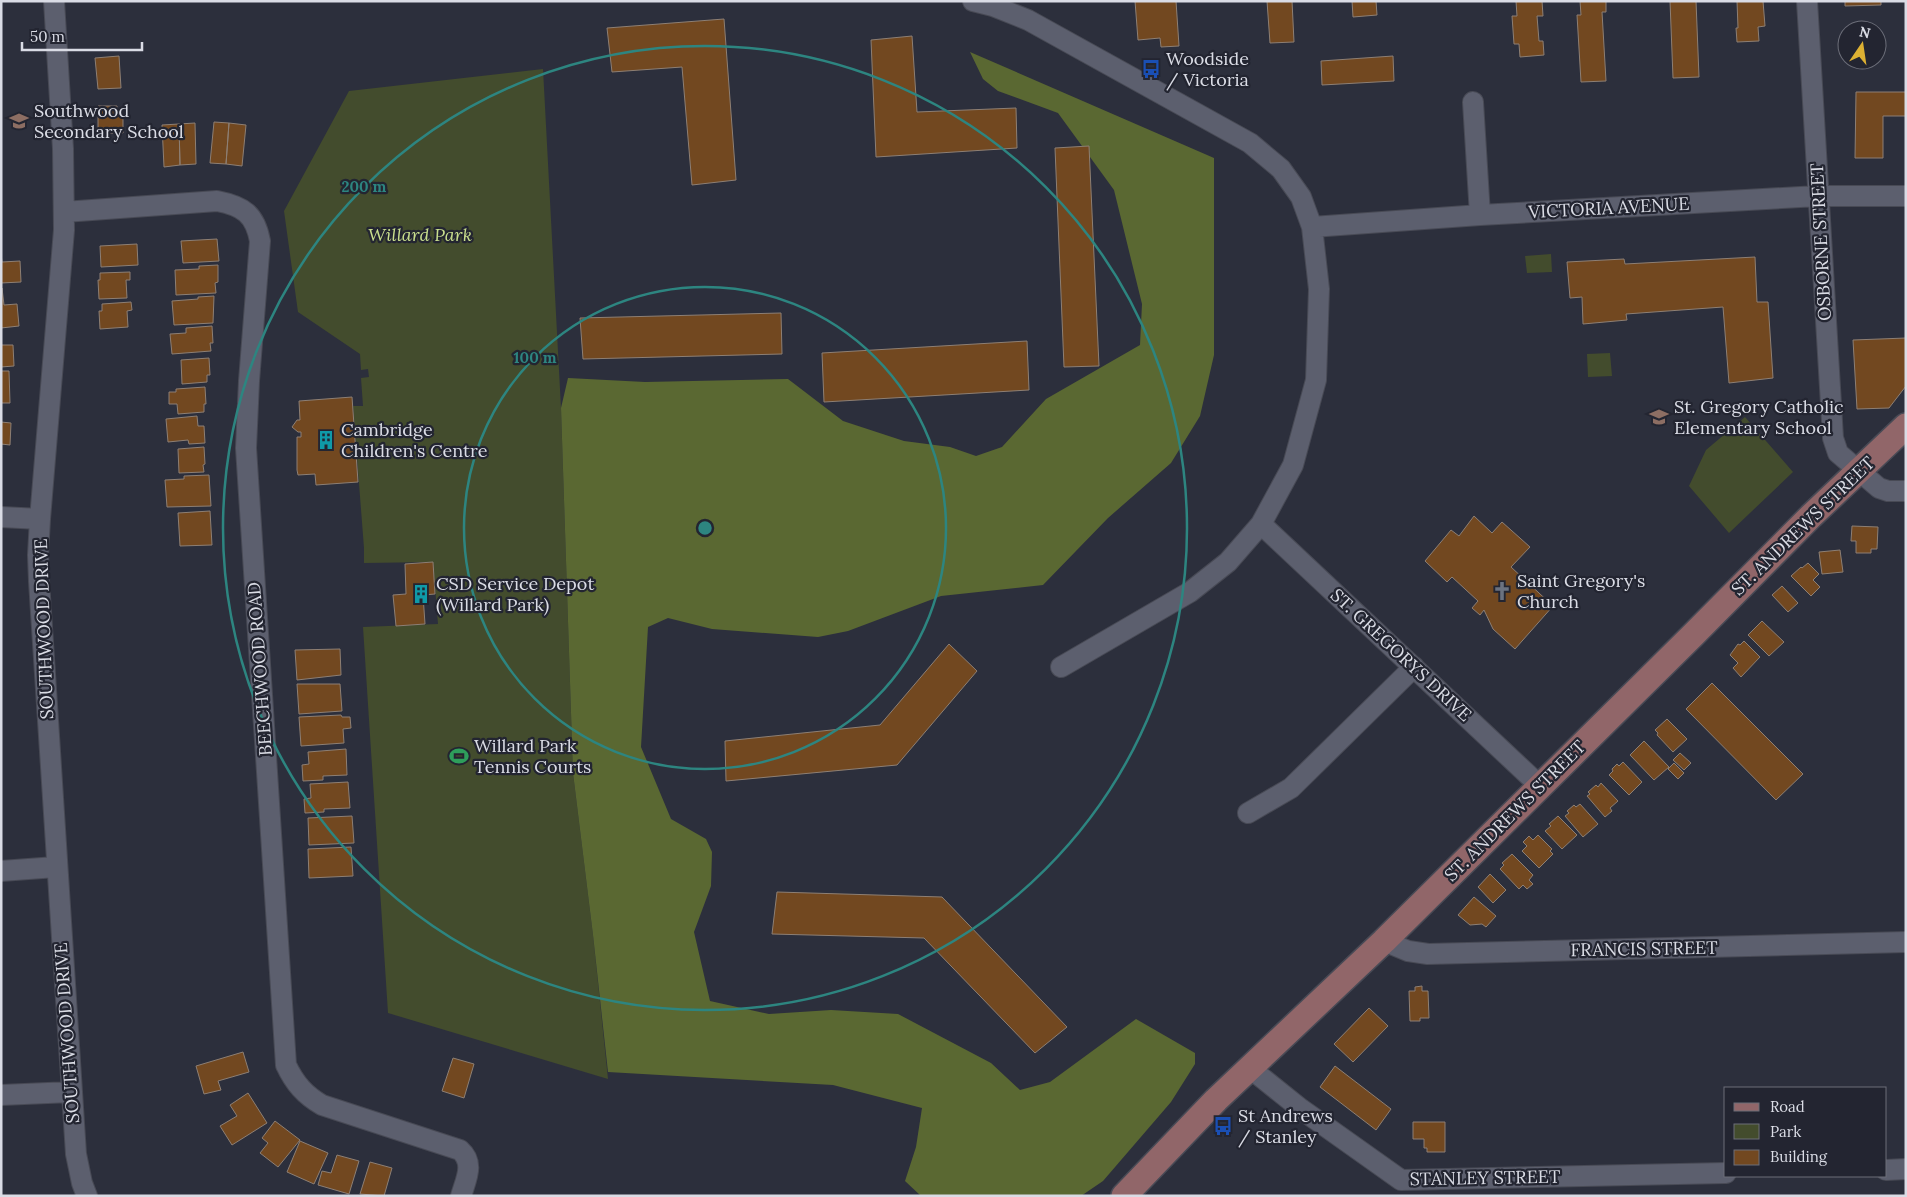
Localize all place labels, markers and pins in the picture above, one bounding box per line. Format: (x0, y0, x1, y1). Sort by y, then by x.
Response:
place label: Woodside / Victoria (1166, 47, 1249, 91)
bus stop icon: Woodside / Victoria (1140, 58, 1162, 80)
place label: Southwood Secondary School (34, 99, 184, 143)
school or university icon: Southwood Secondary School (8, 110, 30, 132)
place label: St. Gregory Catholic Elementary School (1674, 395, 1844, 439)
school or university icon: St. Gregory Catholic Elementary School (1648, 406, 1670, 428)
place label: Cambridge Children's Centre (341, 418, 488, 462)
building icon: Cambridge Children's Centre (315, 429, 337, 451)
centre of rings (696, 519, 714, 537)
place label: Saint Gregory's Church (1517, 569, 1645, 613)
place label: CSD Service Depot (Willard Park) (436, 572, 594, 616)
church icon: Saint Gregory's Church (1491, 580, 1513, 602)
building icon: CSD Service Depot (Willard Park) (410, 583, 432, 605)
place label: Willard Park Tennis Courts (474, 734, 591, 778)
sports icon: Willard Park Tennis Courts (448, 745, 470, 767)
place label: St Andrews / Stanley (1238, 1104, 1333, 1148)
bus stop icon: St Andrews / Stanley (1212, 1115, 1234, 1137)

